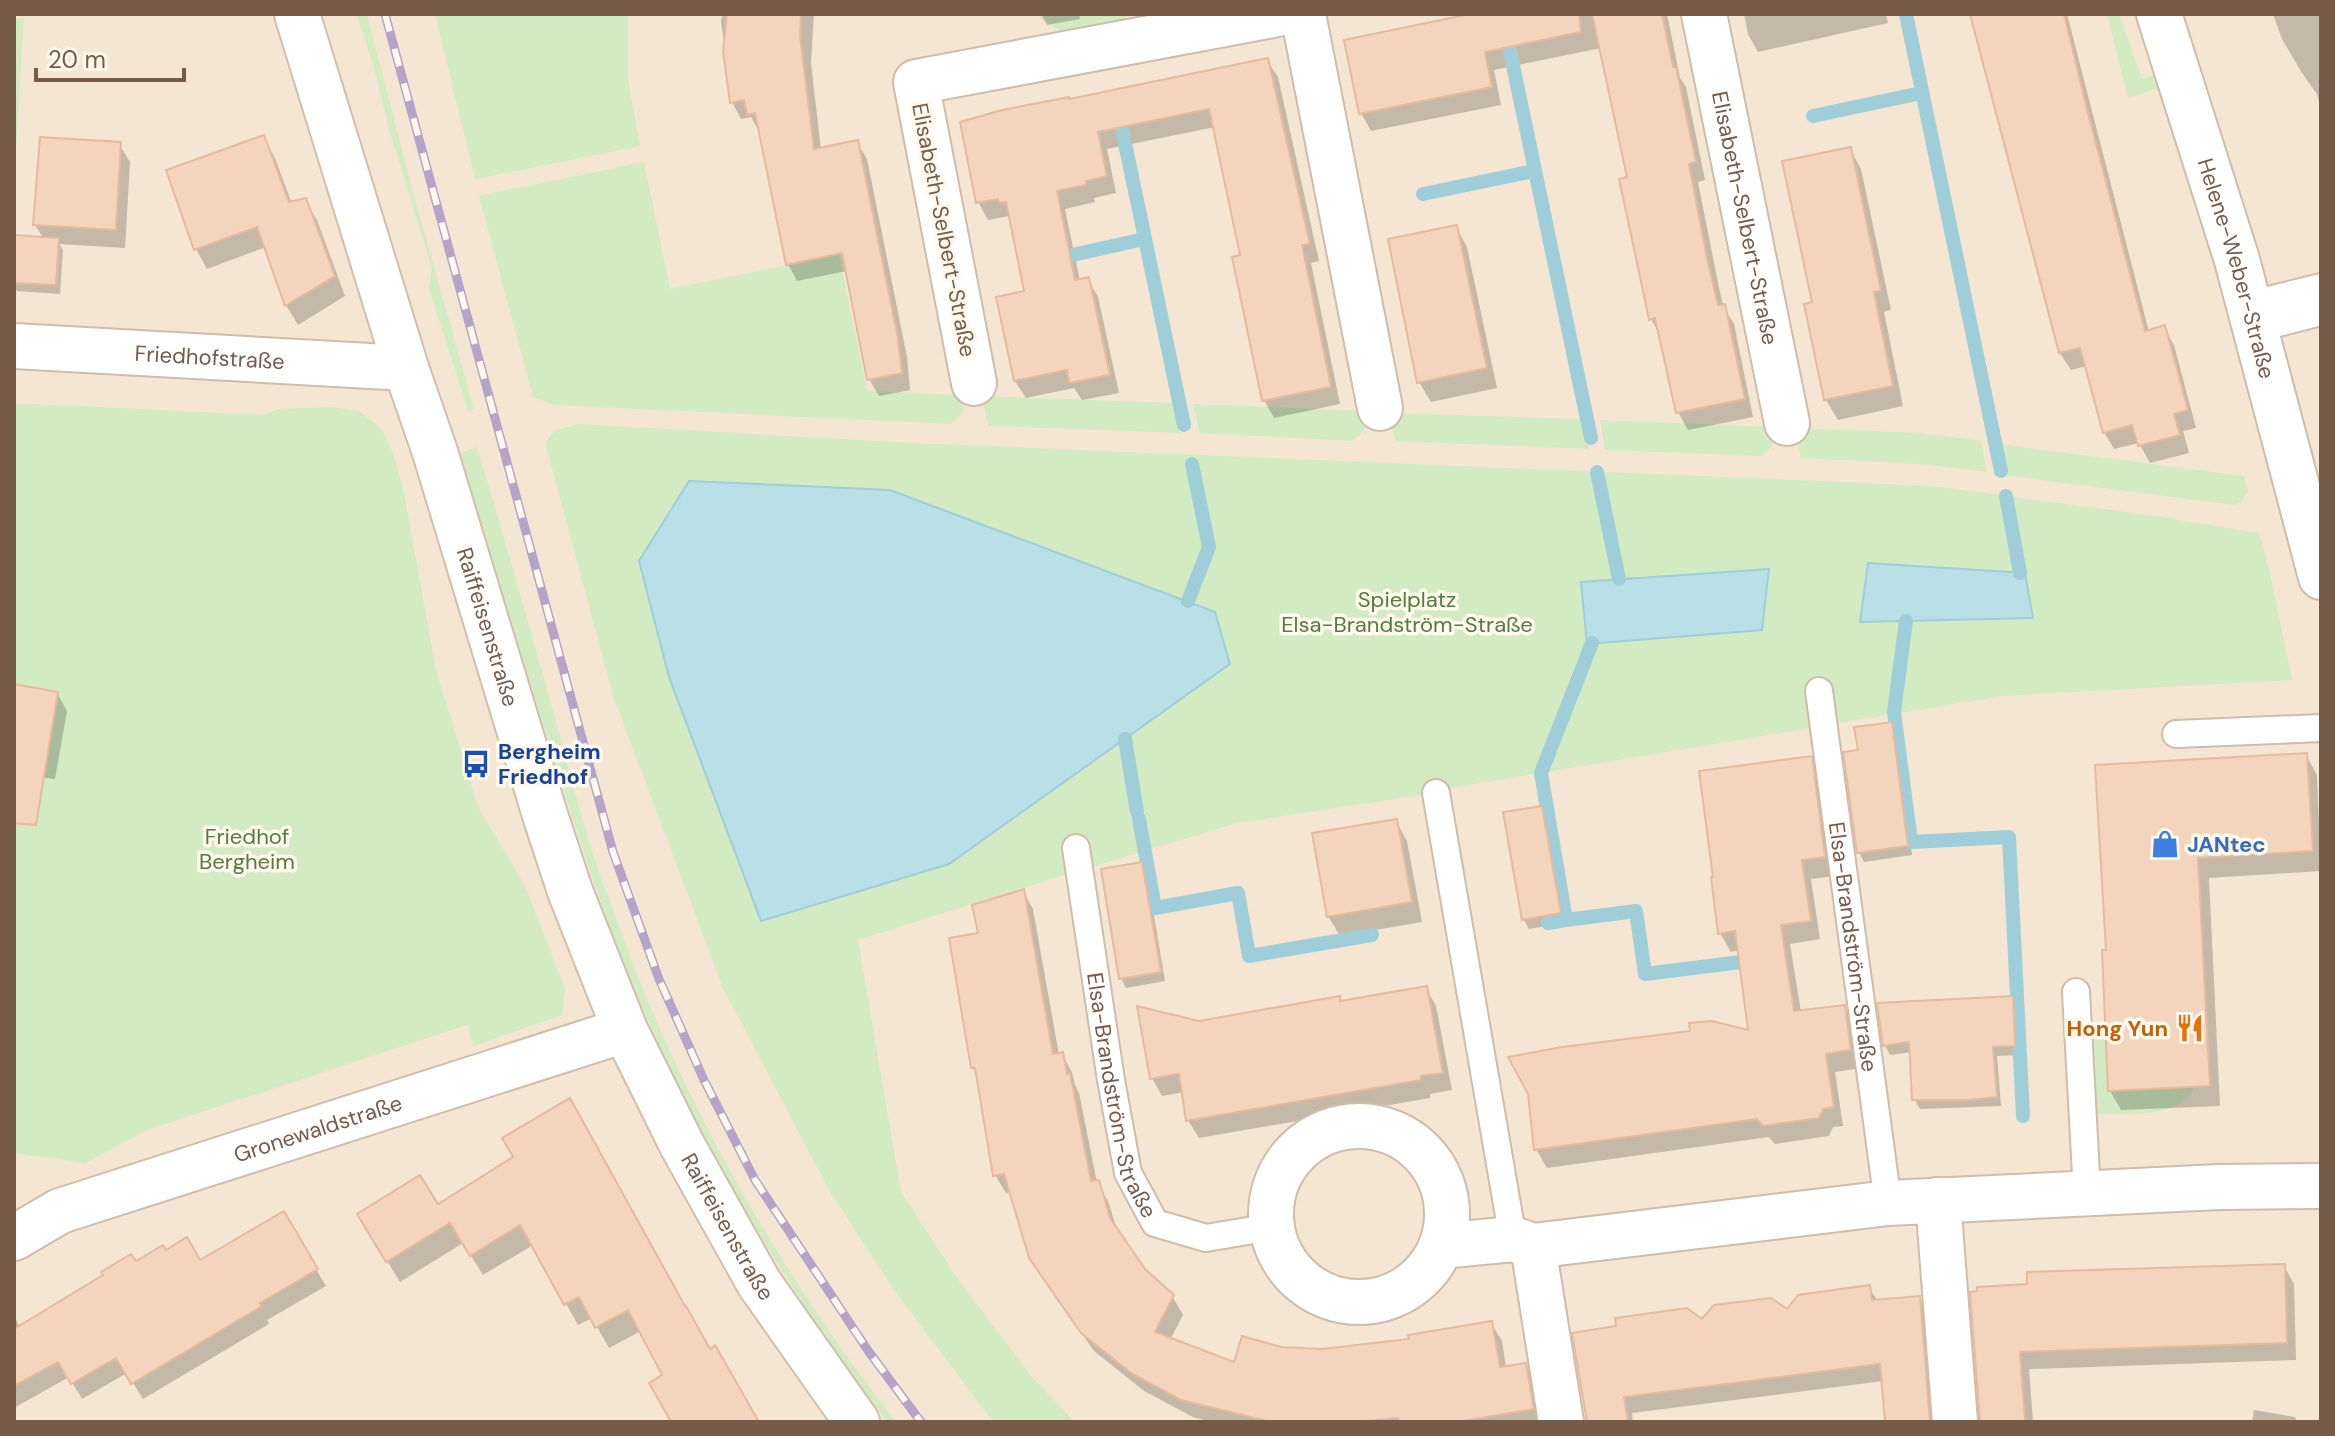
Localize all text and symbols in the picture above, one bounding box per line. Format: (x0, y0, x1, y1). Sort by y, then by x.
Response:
scale bar (36, 32, 184, 82)
text: 20 m (48, 44, 106, 75)
street label: Elisabeth-Selbert-Straße (1705, 88, 1785, 347)
street label: Elisabeth-Selbert-Straße (905, 101, 983, 359)
street label: Helene-Weber-Straße (2191, 154, 2282, 382)
street label: Friedhofstraße (134, 338, 286, 376)
street label: Raiffeisenstraße (450, 544, 526, 710)
park label: Spielplatz Elsa-Brandström-Straße (1281, 585, 1533, 639)
place label: Bergheim Friedhof (498, 737, 601, 791)
bus stop icon: Bergheim Friedhof (461, 749, 491, 779)
street label: Elsa-Brandström-Straße (1822, 820, 1885, 1073)
park label: Friedhof Bergheim (199, 822, 295, 876)
shop icon: JANtec (2150, 829, 2180, 859)
place label: JANtec (2187, 830, 2266, 859)
street label: Elsa-Brandström-Straße (1080, 971, 1164, 1223)
restaurant icon: Hong Yun (2175, 1013, 2205, 1043)
place label: Hong Yun (2067, 1014, 2168, 1043)
street label: Gronewaldstraße (230, 1088, 406, 1169)
street label: Raiffeisenstraße (675, 1148, 781, 1306)

